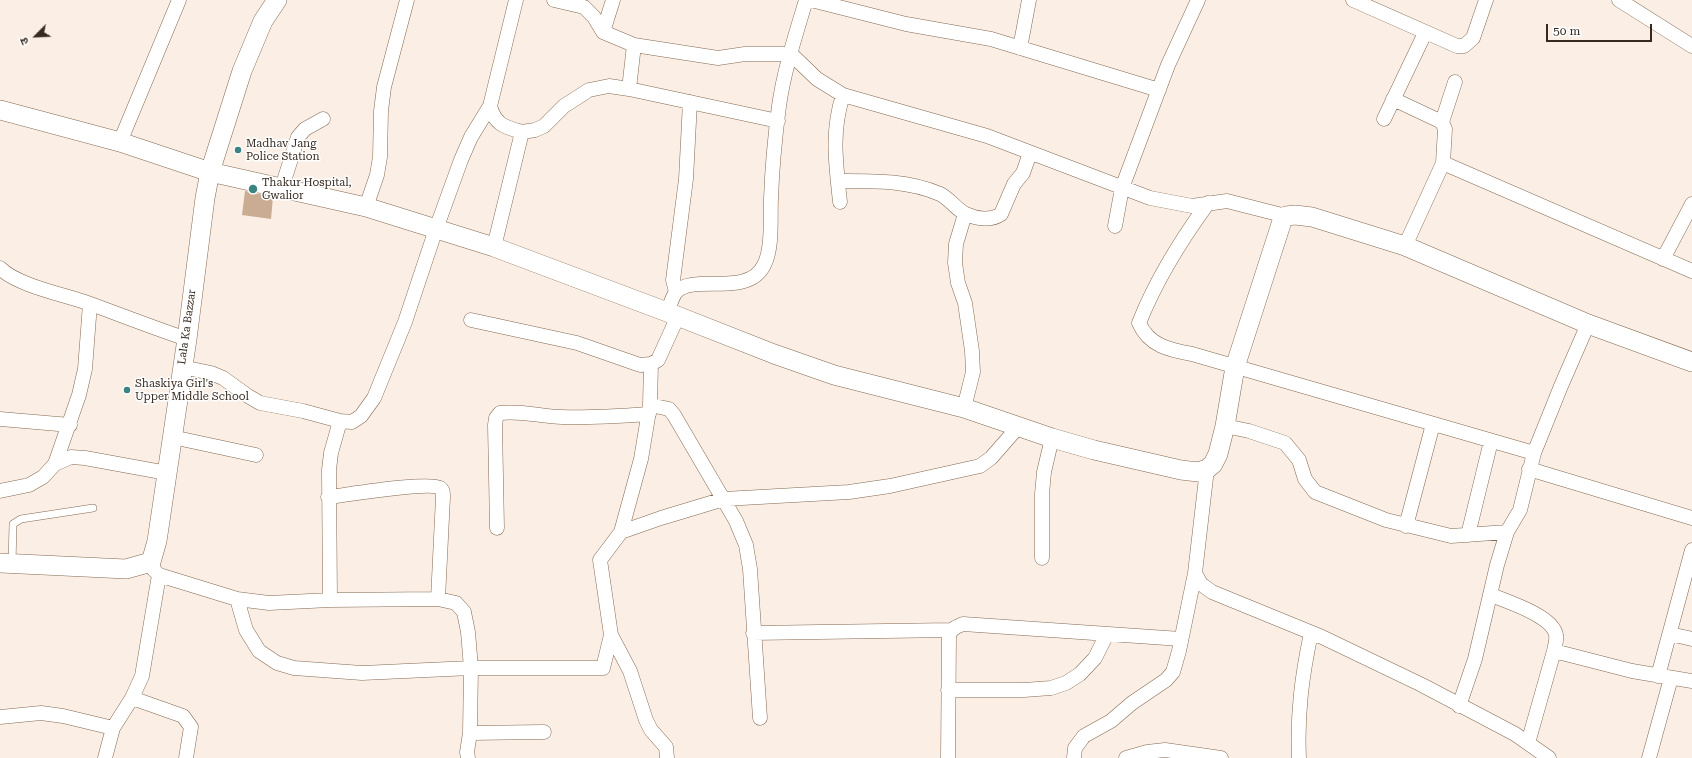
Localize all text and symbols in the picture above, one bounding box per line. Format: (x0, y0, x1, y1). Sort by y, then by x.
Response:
north arrow (16, 16, 56, 56)
scale bar (1548, 16, 1654, 42)
text: 50 m (1553, 24, 1580, 38)
text: उ (17, 35, 32, 47)
place label: Madhav Jang Police Station (246, 137, 320, 163)
marker: Madhav Jang Police Station (233, 145, 243, 155)
place label: Thakur Hospital, Gwalior (262, 176, 352, 202)
marker: Thakur Hospital, Gwalior (247, 183, 259, 195)
street label: Lala Ka Bazzar (175, 289, 199, 365)
place label: Shaskiya Girl's Upper Middle School (135, 377, 249, 403)
marker: Shaskiya Girl's Upper Middle School (122, 385, 132, 395)

